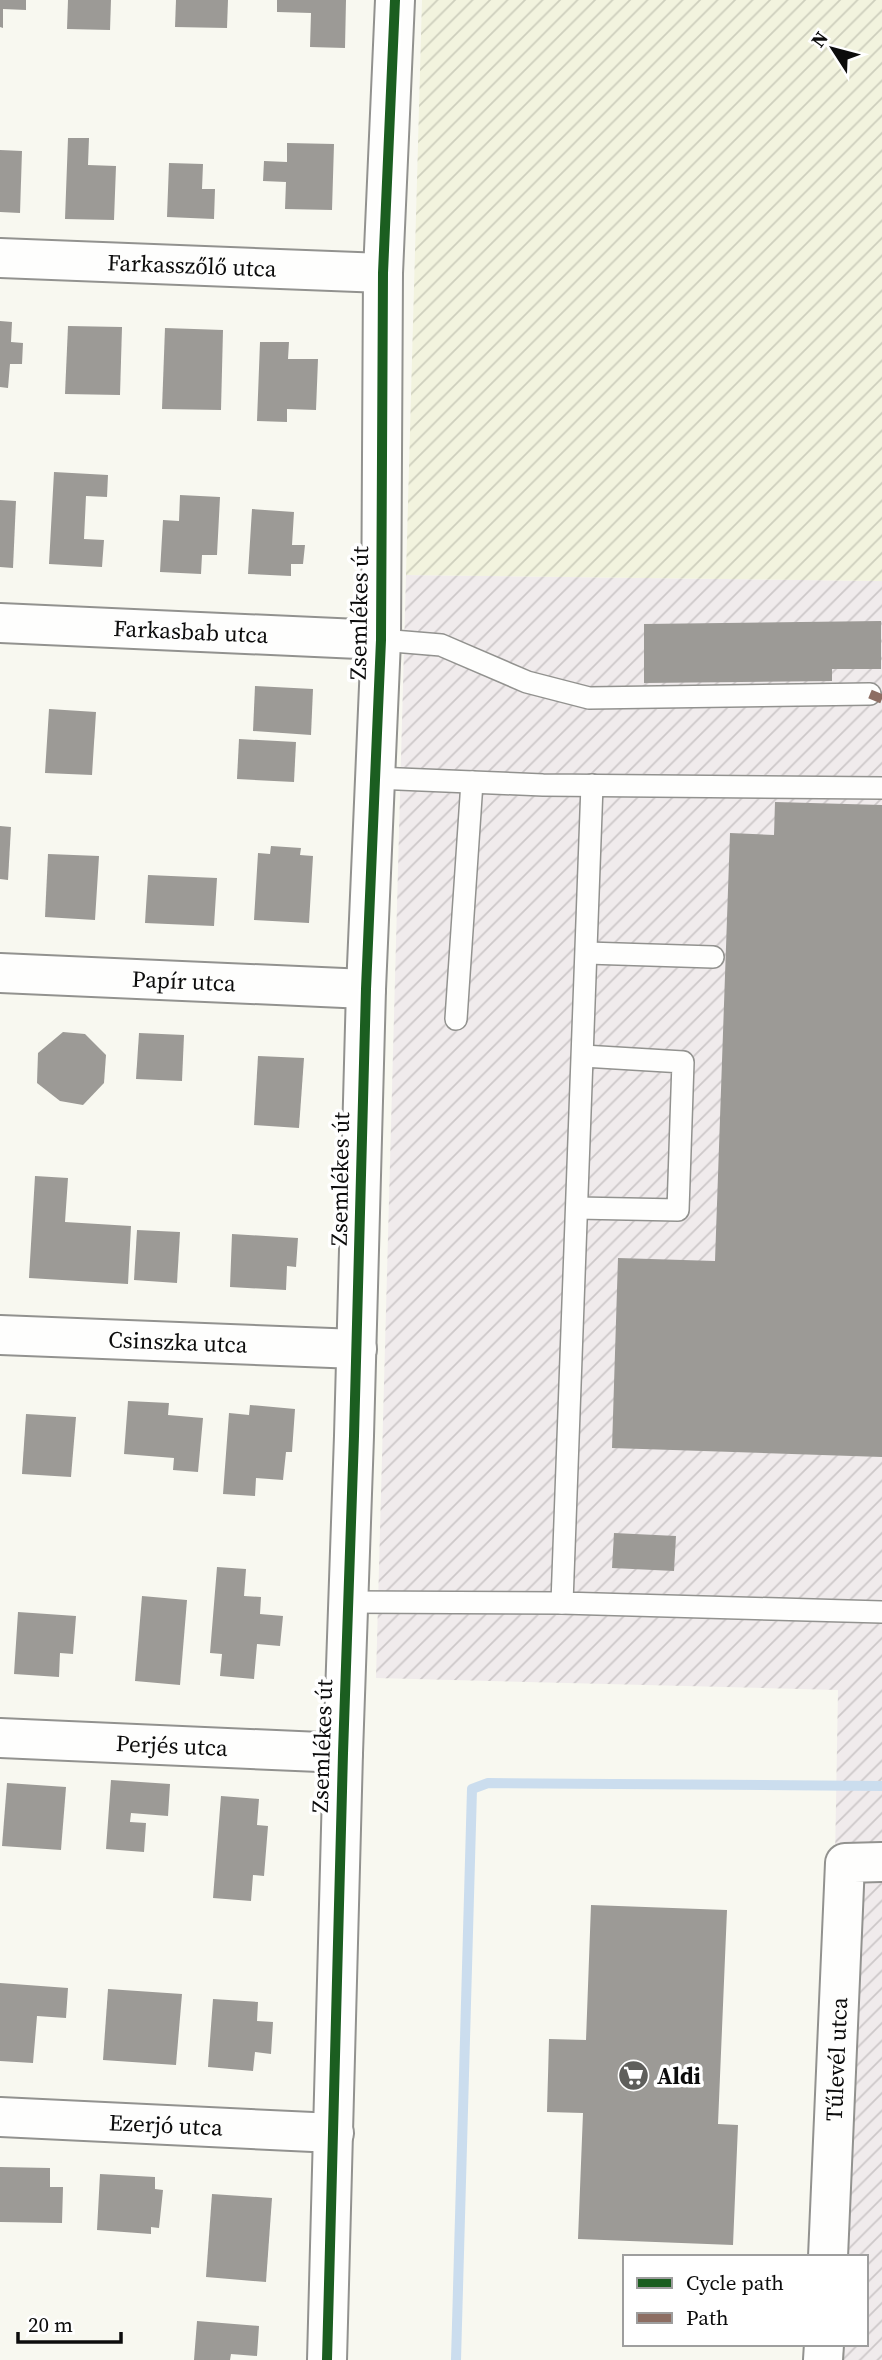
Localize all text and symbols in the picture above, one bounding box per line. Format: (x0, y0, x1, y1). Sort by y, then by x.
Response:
north arrow (798, 14, 868, 84)
text: N (805, 26, 834, 52)
street label: Farkasszőlő utca (107, 246, 277, 285)
street label: Zsemlékes út (342, 545, 376, 680)
street label: Farkasbab utca (113, 612, 269, 651)
street label: Papír utca (131, 963, 237, 999)
street label: Zsemlékes út (323, 1111, 357, 1246)
street label: Csinszka utca (108, 1323, 248, 1361)
street label: Zsemlékes út (304, 1678, 340, 1813)
street label: Perjés utca (115, 1727, 229, 1764)
street label: Tűlevél utca (818, 1996, 855, 2122)
supermarket icon: Aldi (617, 2059, 651, 2093)
place label: Aldi (657, 2060, 701, 2092)
street label: Ezerjó utca (108, 2106, 224, 2144)
legend (623, 2255, 868, 2346)
text: Cycle path (686, 2268, 784, 2297)
scale bar (18, 2300, 121, 2344)
text: Path (686, 2303, 729, 2332)
text: 20 m (28, 2310, 73, 2339)

